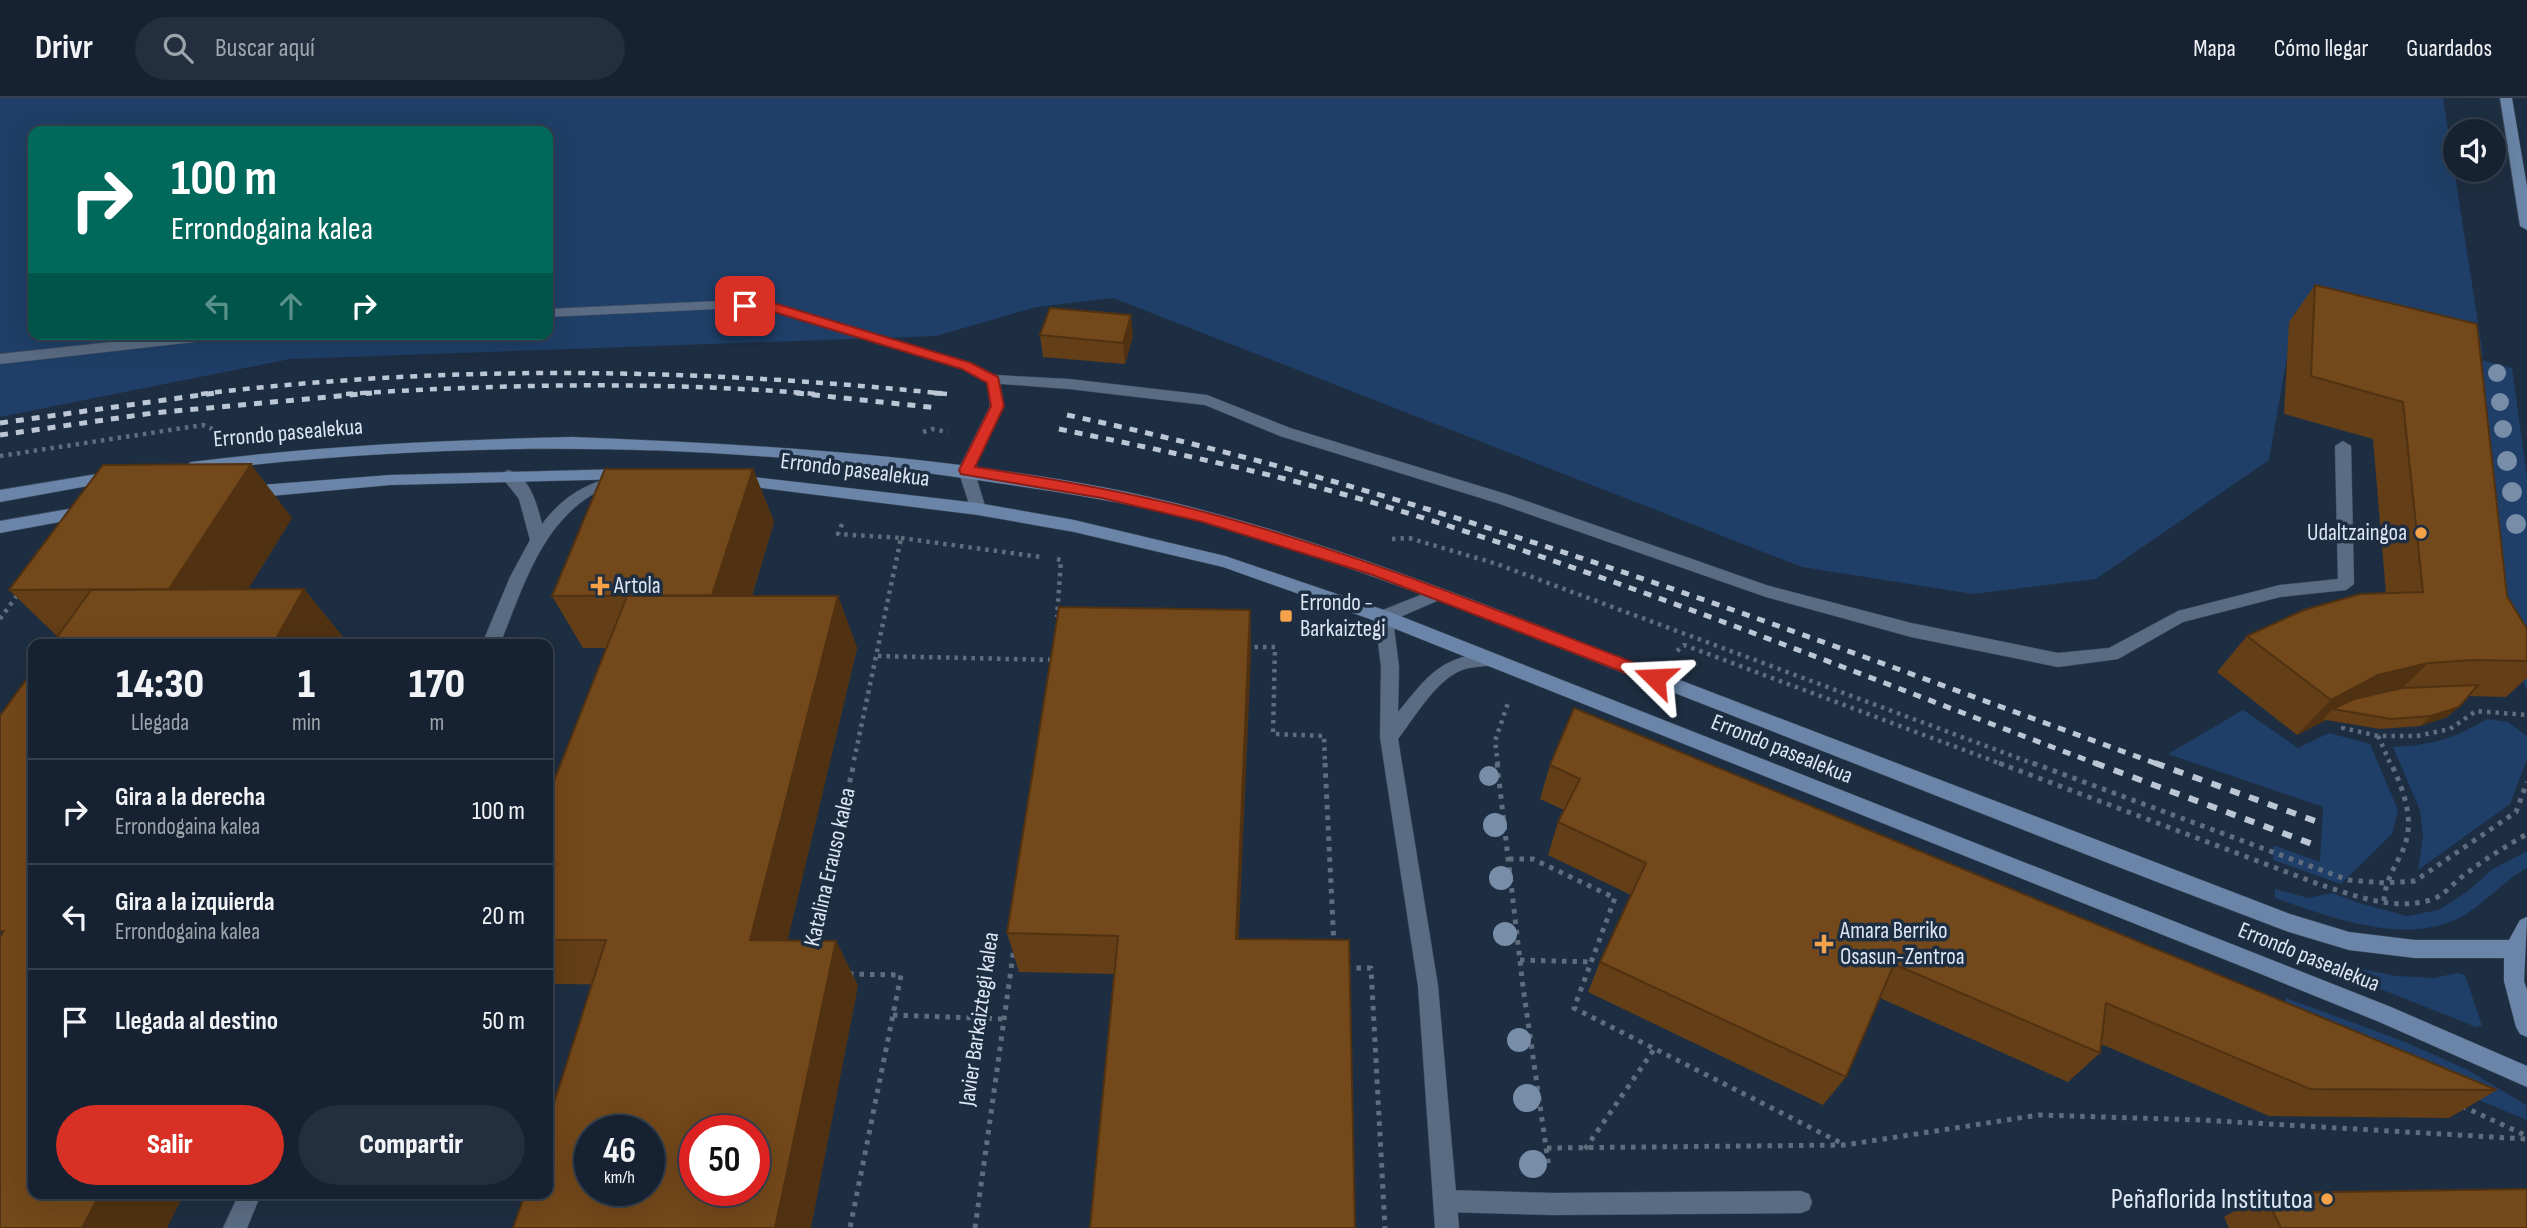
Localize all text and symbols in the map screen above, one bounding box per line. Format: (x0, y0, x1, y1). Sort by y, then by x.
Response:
search box (135, 17, 625, 80)
text: Drivr (35, 28, 93, 68)
icon: search (159, 29, 197, 67)
text: Buscar aquí (215, 33, 315, 64)
text: Mapa (2193, 34, 2236, 63)
text: Cómo llegar (2274, 34, 2368, 63)
text: Guardados (2406, 34, 2492, 63)
map controls (2443, 119, 2506, 182)
button: sound (2443, 119, 2506, 182)
text: 100 m (171, 150, 277, 209)
icon: right (56, 154, 147, 245)
text: Errondogaina kalea (171, 210, 373, 249)
pin (715, 276, 775, 336)
icon: left (199, 287, 237, 325)
icon: ahead (272, 287, 310, 325)
icon: right (345, 287, 383, 325)
icon: arrive (726, 287, 764, 325)
street label: Errondo pasealekua (212, 413, 364, 453)
street label: Errondo pasealekua (779, 447, 931, 493)
place label: Udaltzaingoa (2307, 519, 2407, 547)
marker: Udaltzaingoa (2413, 525, 2429, 541)
place label: Artola (613, 572, 661, 600)
marker: Artola (592, 578, 608, 594)
place label: Errondo - Barkaiztegi (1300, 589, 1385, 643)
marker: Errondo - Barkaiztegi (1278, 608, 1294, 624)
position arrow (1618, 641, 1692, 715)
text: 14:30 (116, 659, 204, 710)
text: 1 (298, 659, 315, 710)
text: 170 (409, 659, 465, 710)
street label: Errondo pasealekua (1707, 708, 1857, 790)
text: Llegada (131, 709, 189, 737)
text: min (292, 709, 321, 737)
text: m (430, 709, 444, 737)
text: Gira a la derecha (115, 782, 265, 813)
street label: Katalina Erauso kalea (798, 785, 862, 949)
icon: right (56, 793, 94, 831)
text: 100 m (472, 796, 525, 827)
text: Errondogaina kalea (115, 813, 260, 841)
text: Gira a la izquierda (115, 887, 275, 918)
icon: left (56, 898, 94, 936)
text: 20 m (482, 901, 525, 932)
street label: Errondo pasealekua (2234, 916, 2384, 998)
place label: Amara Berriko Osasun-Zentroa (1839, 917, 1965, 971)
text: Errondogaina kalea (115, 918, 260, 946)
street label: Javier Barkaiztegi kalea (953, 930, 1005, 1109)
marker: Amara Berriko Osasun-Zentroa (1814, 934, 1834, 954)
icon: arrive (56, 1003, 94, 1041)
text: Llegada al destino (115, 1006, 278, 1037)
text: 50 m (482, 1006, 525, 1037)
button: Salir (56, 1105, 284, 1185)
button: Compartir (298, 1105, 525, 1185)
speed limit sign: 50 (679, 1115, 770, 1206)
text: 46 (603, 1130, 636, 1173)
text: km/h (604, 1167, 635, 1188)
place label: Peñaflorida Institutoa (2111, 1183, 2313, 1216)
marker: Peñaflorida Institutoa (2319, 1191, 2335, 1207)

